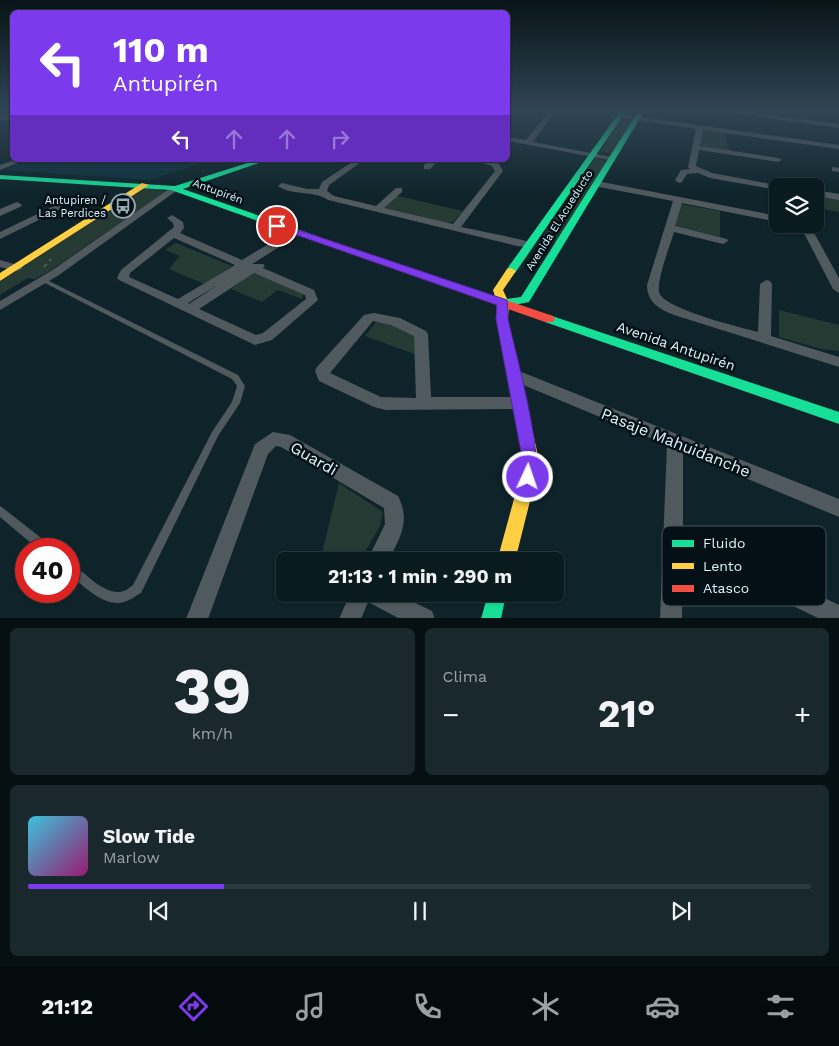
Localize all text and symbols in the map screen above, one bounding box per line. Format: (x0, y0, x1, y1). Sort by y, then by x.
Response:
text: 110 m (113, 29, 209, 71)
icon: left (30, 30, 95, 95)
text: Antupirén (113, 71, 218, 96)
icon: left (167, 125, 195, 153)
icon: ahead (220, 125, 248, 153)
icon: ahead (273, 125, 301, 153)
icon: right (326, 125, 354, 153)
street label: Avenida El Acueducto (523, 168, 596, 273)
street label: Antupirén (191, 176, 245, 207)
map controls (769, 178, 824, 233)
button: layers (769, 178, 824, 233)
bus stop icon: Antupiren / Las Perdices (110, 193, 136, 219)
place label: Antupiren / Las Perdices (38, 194, 106, 220)
pin (256, 205, 298, 247)
icon: arrive (263, 212, 291, 240)
street label: Avenida Antupirén (615, 318, 737, 374)
street label: Pasaje Mahuidanche (599, 404, 753, 481)
street label: Guardi (287, 437, 341, 479)
position arrow (501, 450, 553, 502)
legend (662, 526, 826, 606)
text: Fluido (703, 535, 745, 551)
speed limit sign: 40 (15, 538, 80, 603)
text: Lento (703, 558, 742, 574)
text: 21:13 · 1 min · 290 m (328, 565, 512, 588)
text: Atasco (703, 580, 749, 596)
text: 39 (173, 653, 252, 729)
text: Clima (443, 667, 487, 686)
text: 21° (598, 692, 656, 736)
text: − (443, 698, 459, 731)
text: + (794, 698, 811, 731)
text: km/h (192, 724, 233, 743)
text: Slow Tide (103, 825, 195, 848)
text: Marlow (103, 848, 160, 867)
icon: previous (145, 897, 173, 925)
icon: pause (406, 897, 434, 925)
icon: next (667, 897, 695, 925)
icon: directions (176, 989, 211, 1024)
icon: music (293, 989, 328, 1024)
icon: phone (410, 989, 445, 1024)
icon: climate (528, 989, 563, 1024)
icon: car (645, 989, 680, 1024)
icon: filters (763, 989, 798, 1024)
text: 21:12 (41, 994, 93, 1019)

